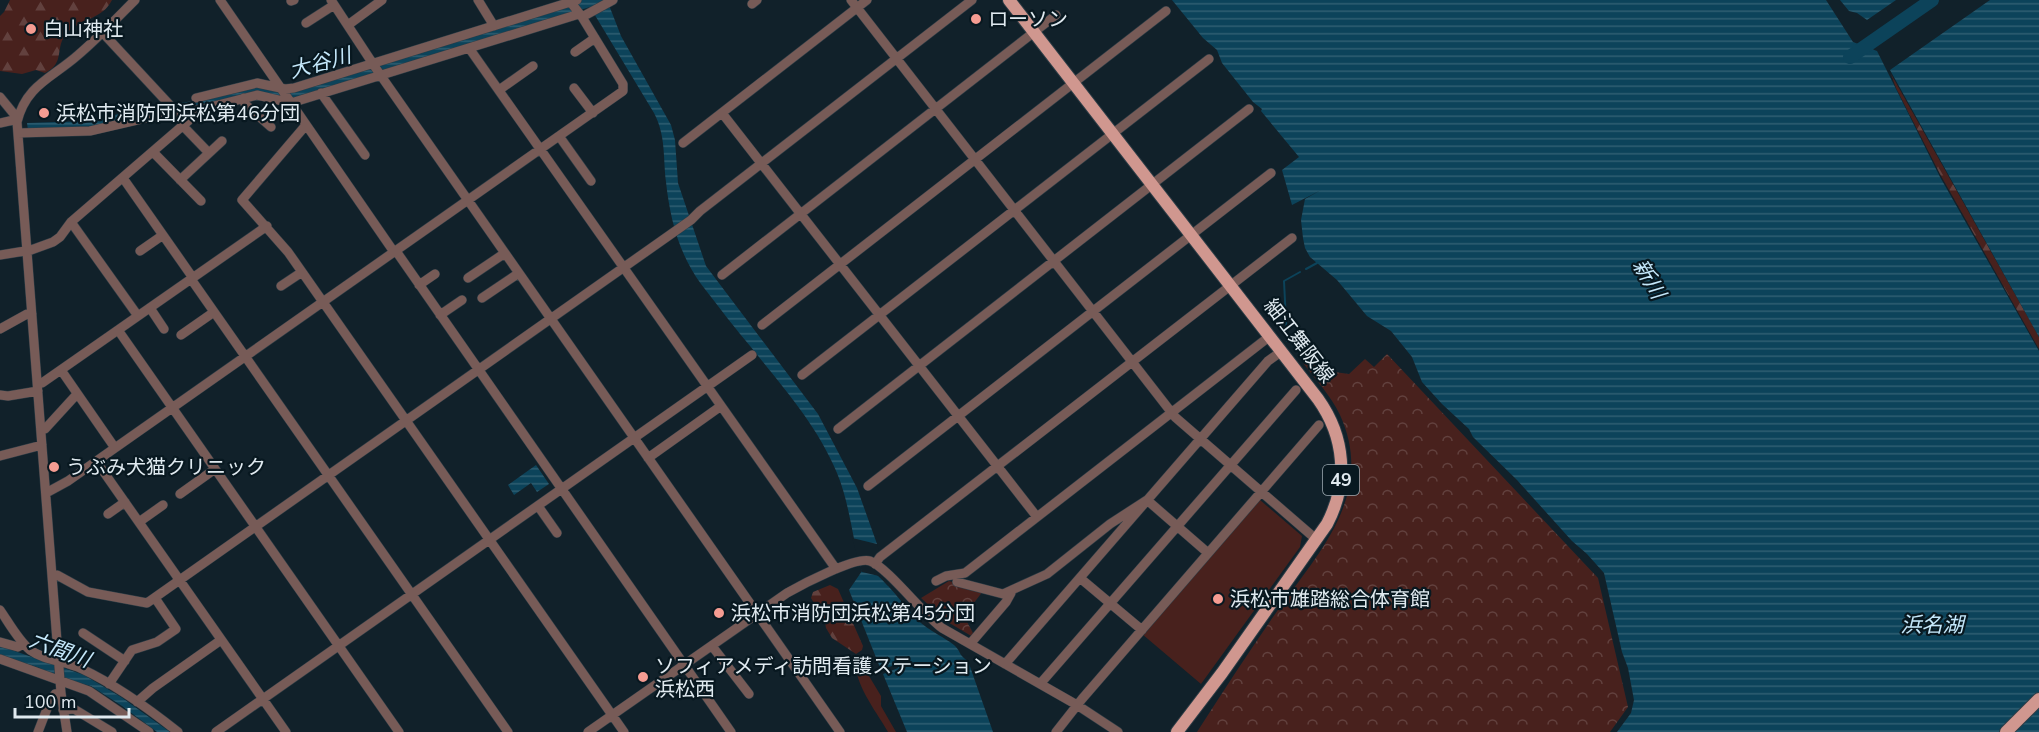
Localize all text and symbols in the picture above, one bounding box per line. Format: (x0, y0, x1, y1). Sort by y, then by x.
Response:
place label: ローソン (988, 6, 1068, 33)
marker: ローソン (969, 12, 983, 26)
place label: 白山神社 (43, 16, 123, 43)
marker: 白山神社 (24, 22, 38, 36)
water label: 大谷川 (286, 41, 356, 85)
place label: 浜松市消防団浜松第46分団 (56, 100, 300, 127)
marker: 浜松市消防団浜松第46分団 (37, 106, 51, 120)
water label: 新川 (1626, 254, 1673, 306)
street label: 細江舞阪線 (1258, 293, 1340, 389)
place label: うぶみ犬猫クリニック (66, 454, 266, 481)
marker: うぶみ犬猫クリニック (47, 460, 61, 474)
road number: 49 (1323, 465, 1359, 495)
place label: 浜松市雄踏総合体育館 (1230, 586, 1430, 613)
marker: 浜松市雄踏総合体育館 (1211, 592, 1225, 606)
place label: 浜松市消防団浜松第45分団 (731, 600, 975, 627)
marker: 浜松市消防団浜松第45分団 (712, 606, 726, 620)
water label: 浜名湖 (1901, 611, 1966, 639)
water label: 六間川 (26, 626, 96, 675)
place label: ソフィアメディ訪問看護ステーション 浜松西 (655, 653, 992, 703)
marker: ソフィアメディ訪問看護ステーション 浜松西 (636, 670, 650, 684)
scale bar (15, 681, 129, 719)
text: 100 m (24, 690, 76, 714)

